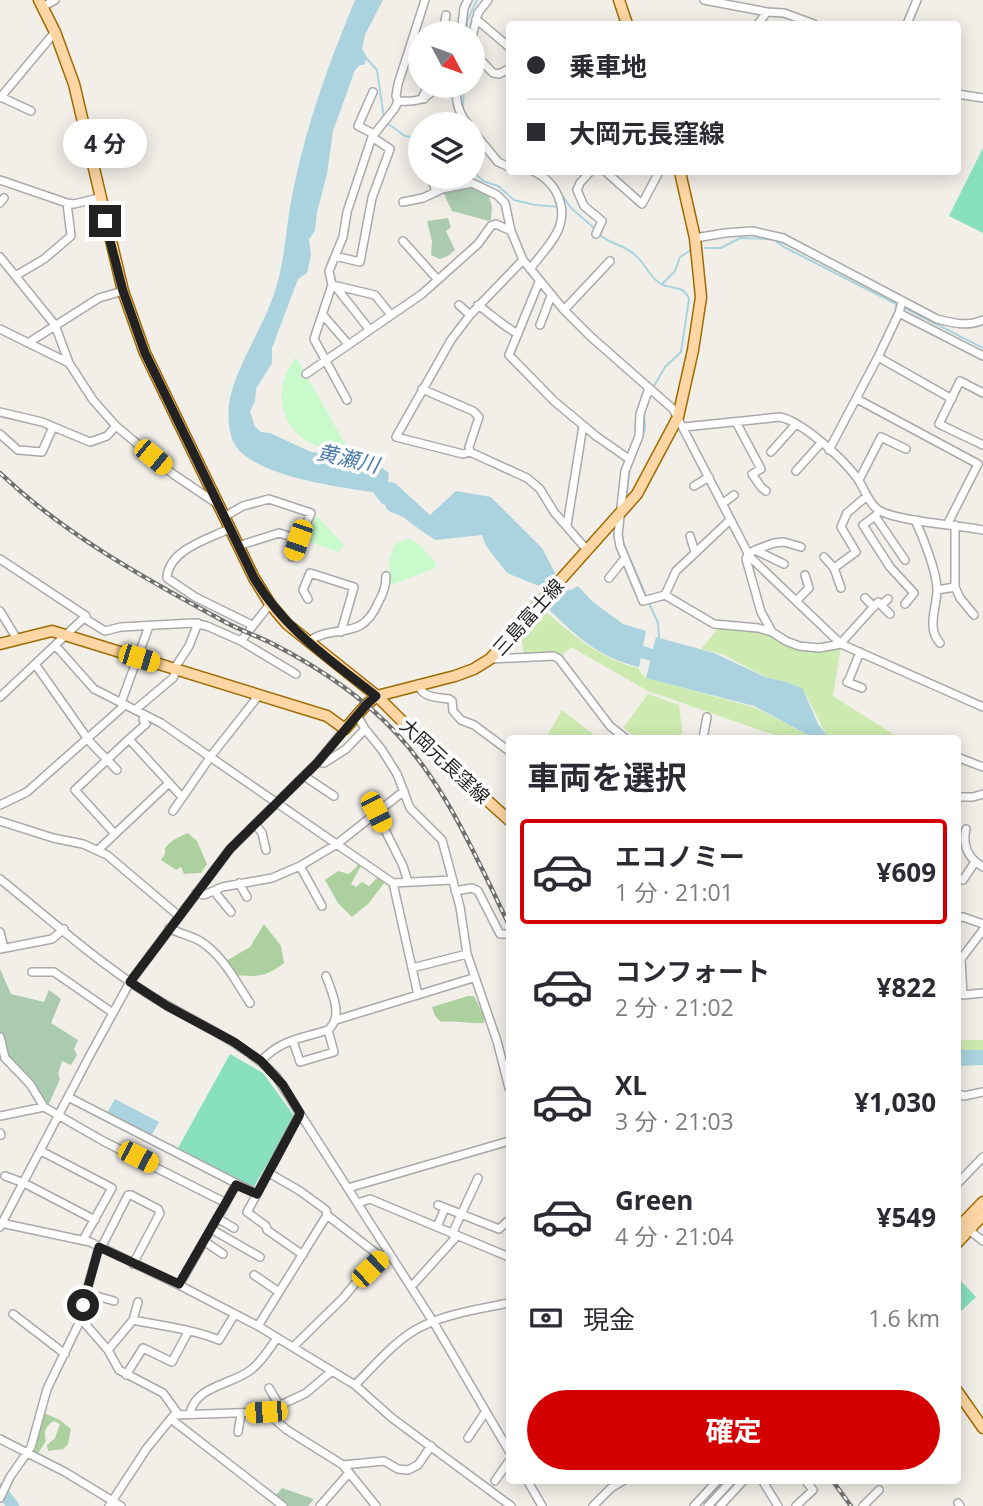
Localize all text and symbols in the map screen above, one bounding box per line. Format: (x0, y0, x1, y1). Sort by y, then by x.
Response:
north arrow (408, 21, 485, 98)
map controls (408, 21, 485, 189)
text: 乗車地 (569, 48, 647, 84)
button: layers (408, 112, 485, 189)
text: 大岡元長窪線 (569, 115, 725, 151)
callout: 4 分 (63, 120, 147, 168)
text: 4 分 (84, 127, 126, 159)
route end (89, 205, 121, 237)
car (131, 435, 176, 479)
water label: 黄瀬川 (314, 437, 384, 479)
car (282, 517, 315, 563)
street label: 三島富士線 (487, 573, 569, 661)
car (116, 642, 163, 674)
street label: 大岡元長窪線 (394, 713, 496, 809)
text: 車両を選択 (527, 755, 687, 798)
car (358, 789, 395, 835)
text: エコノミー (615, 838, 745, 874)
icon: car (531, 840, 594, 903)
text: ¥609 (877, 854, 936, 890)
text: 1 分 · 21:01 (615, 876, 734, 908)
text: コンフォート (615, 953, 770, 989)
icon: car (531, 955, 594, 1018)
text: ¥822 (877, 969, 936, 1005)
text: 2 分 · 21:02 (615, 991, 734, 1023)
text: XL (615, 1067, 647, 1103)
icon: car (531, 1070, 594, 1133)
text: ¥1,030 (854, 1084, 936, 1120)
text: 3 分 · 21:03 (615, 1105, 734, 1137)
car (115, 1138, 162, 1176)
text: Green (615, 1182, 693, 1218)
icon: car (531, 1185, 594, 1248)
text: ¥549 (877, 1199, 936, 1235)
text: 4 分 · 21:04 (615, 1220, 734, 1252)
car (348, 1247, 393, 1291)
route start (67, 1289, 99, 1321)
icon: cash (527, 1299, 565, 1337)
text: 現金 (583, 1301, 635, 1337)
text: 1.6 km (868, 1302, 940, 1334)
button: 確定 (527, 1390, 940, 1470)
car (245, 1400, 288, 1424)

